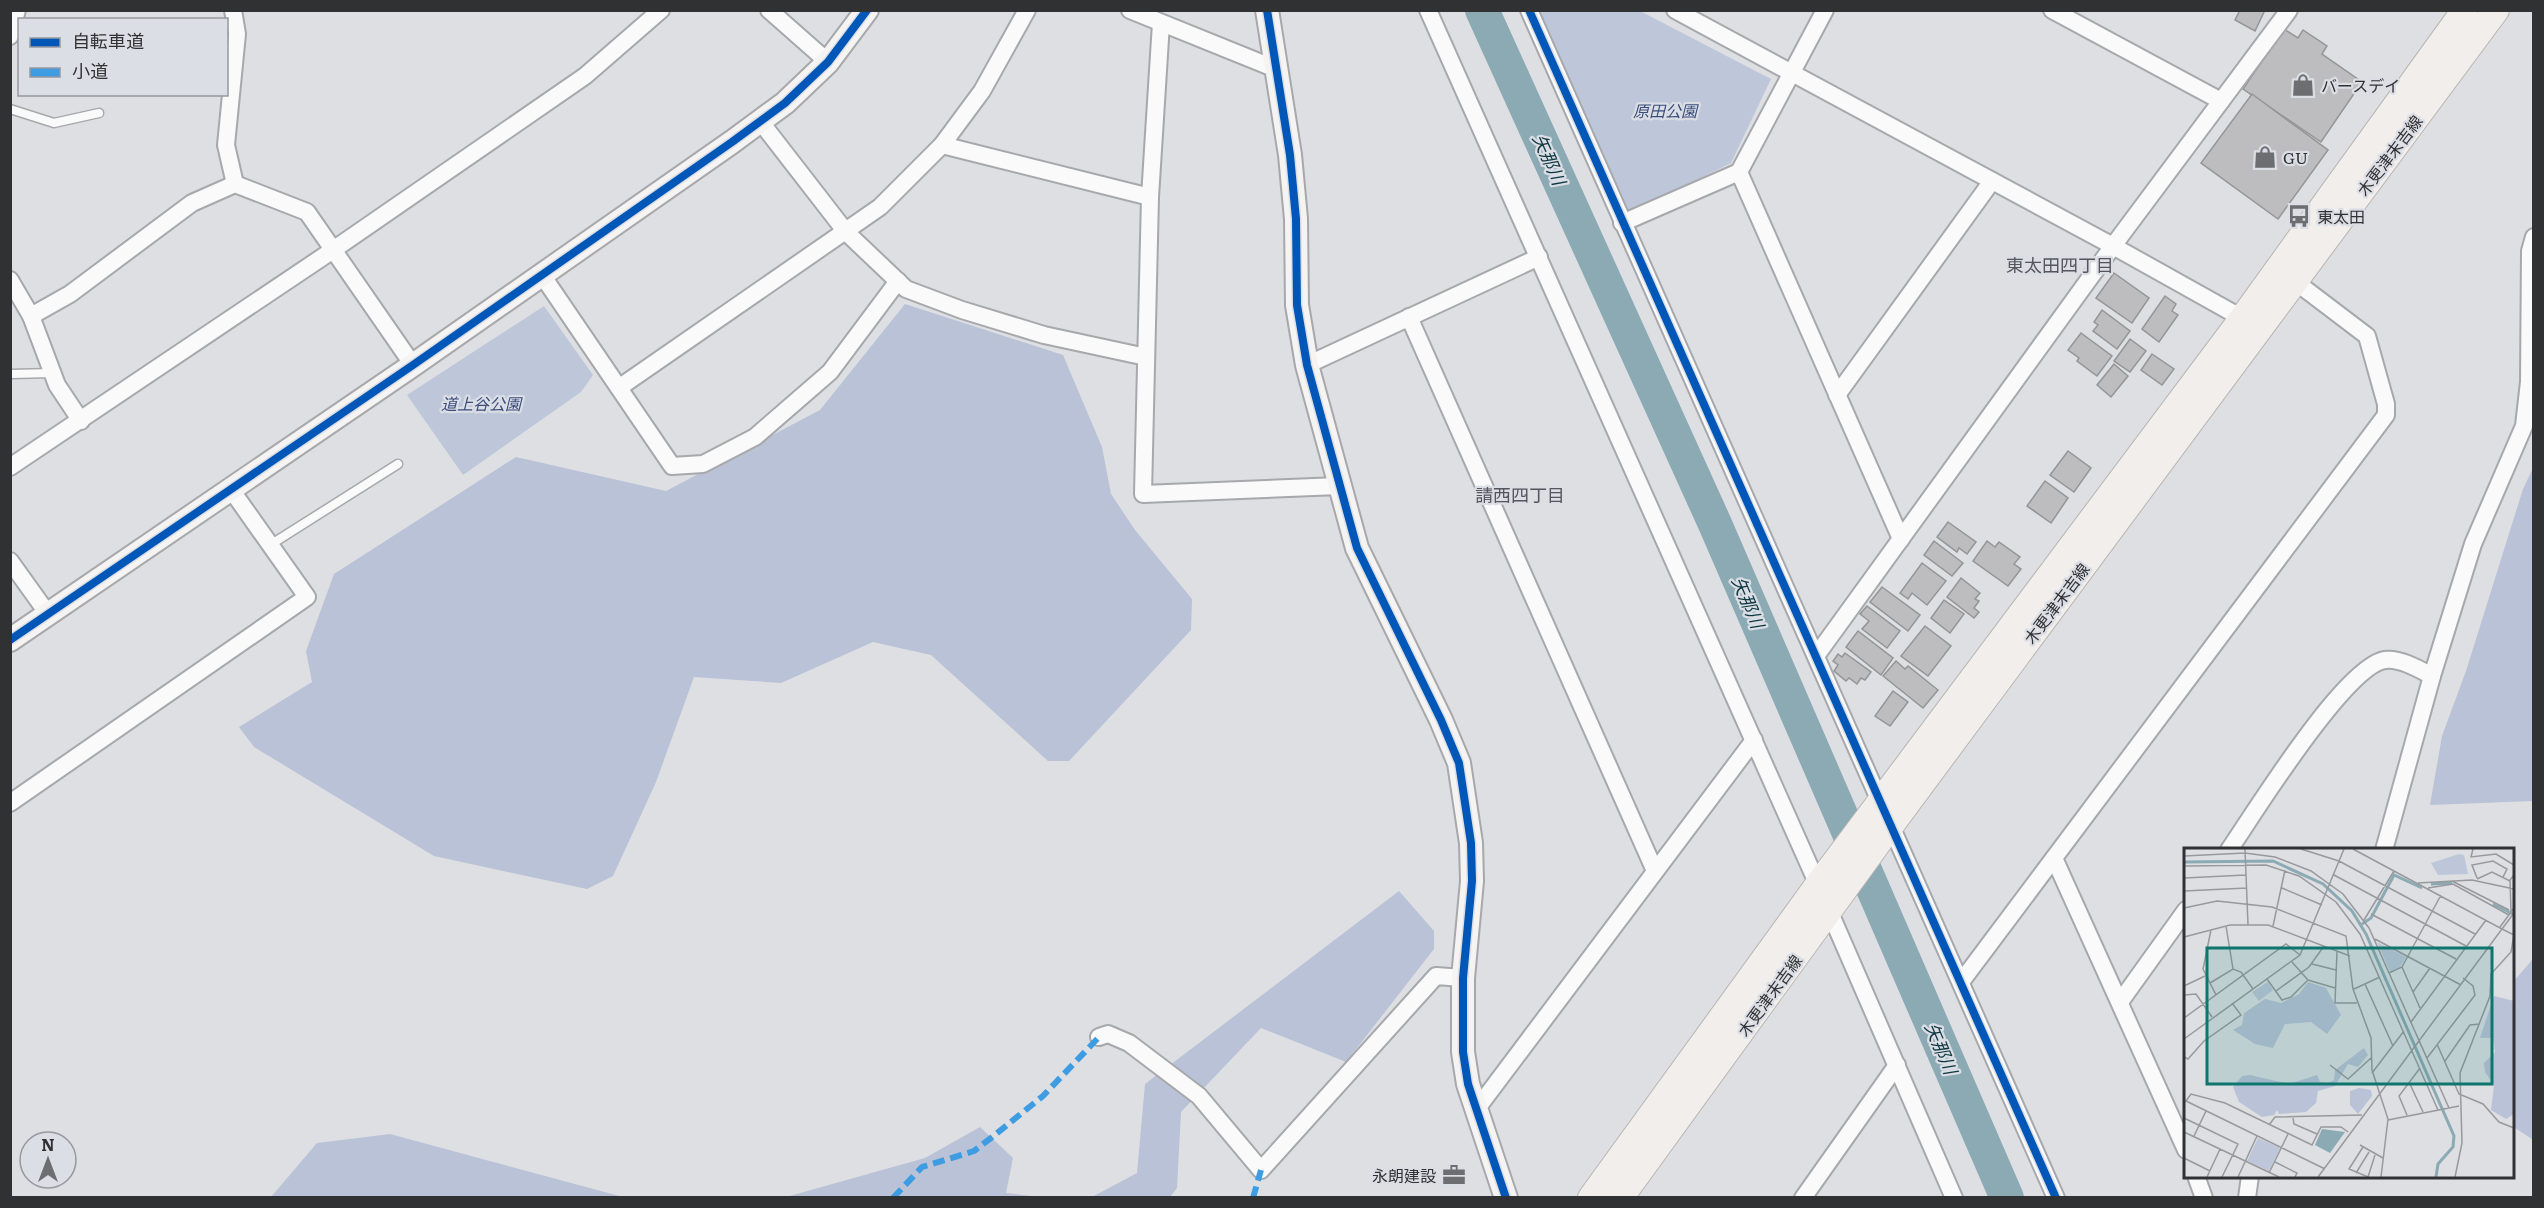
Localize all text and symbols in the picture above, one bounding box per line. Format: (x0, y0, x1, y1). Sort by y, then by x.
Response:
legend (18, 18, 228, 96)
text: 自転車道 (72, 27, 144, 54)
text: 小道 (72, 57, 108, 84)
shop icon: バースデイ (2290, 72, 2316, 98)
place label: バースデイ (2321, 73, 2400, 97)
park label: 原田公園 (1633, 98, 1699, 122)
street label: 木更津末吉線 (2351, 109, 2427, 201)
water label: 矢那川 (1527, 129, 1574, 191)
shop icon: GU (2252, 144, 2278, 170)
place label: GU (2283, 145, 2308, 169)
bus stop icon: 東太田 (2286, 203, 2312, 229)
place label: 東太田 (2317, 204, 2365, 228)
district label: 東太田四丁目 (2006, 251, 2114, 278)
park label: 道上谷公園 (441, 391, 523, 415)
district label: 請西四丁目 (1475, 481, 1565, 508)
street label: 木更津末吉線 (2018, 557, 2094, 649)
water label: 矢那川 (1726, 572, 1773, 634)
inset map (2184, 848, 2514, 1178)
street label: 木更津末吉線 (1731, 949, 1807, 1041)
water label: 矢那川 (1919, 1018, 1966, 1080)
north arrow (18, 1130, 78, 1190)
text: N (41, 1132, 55, 1156)
office icon: 永朗建設 (1441, 1162, 1467, 1188)
place label: 永朗建設 (1372, 1163, 1436, 1187)

